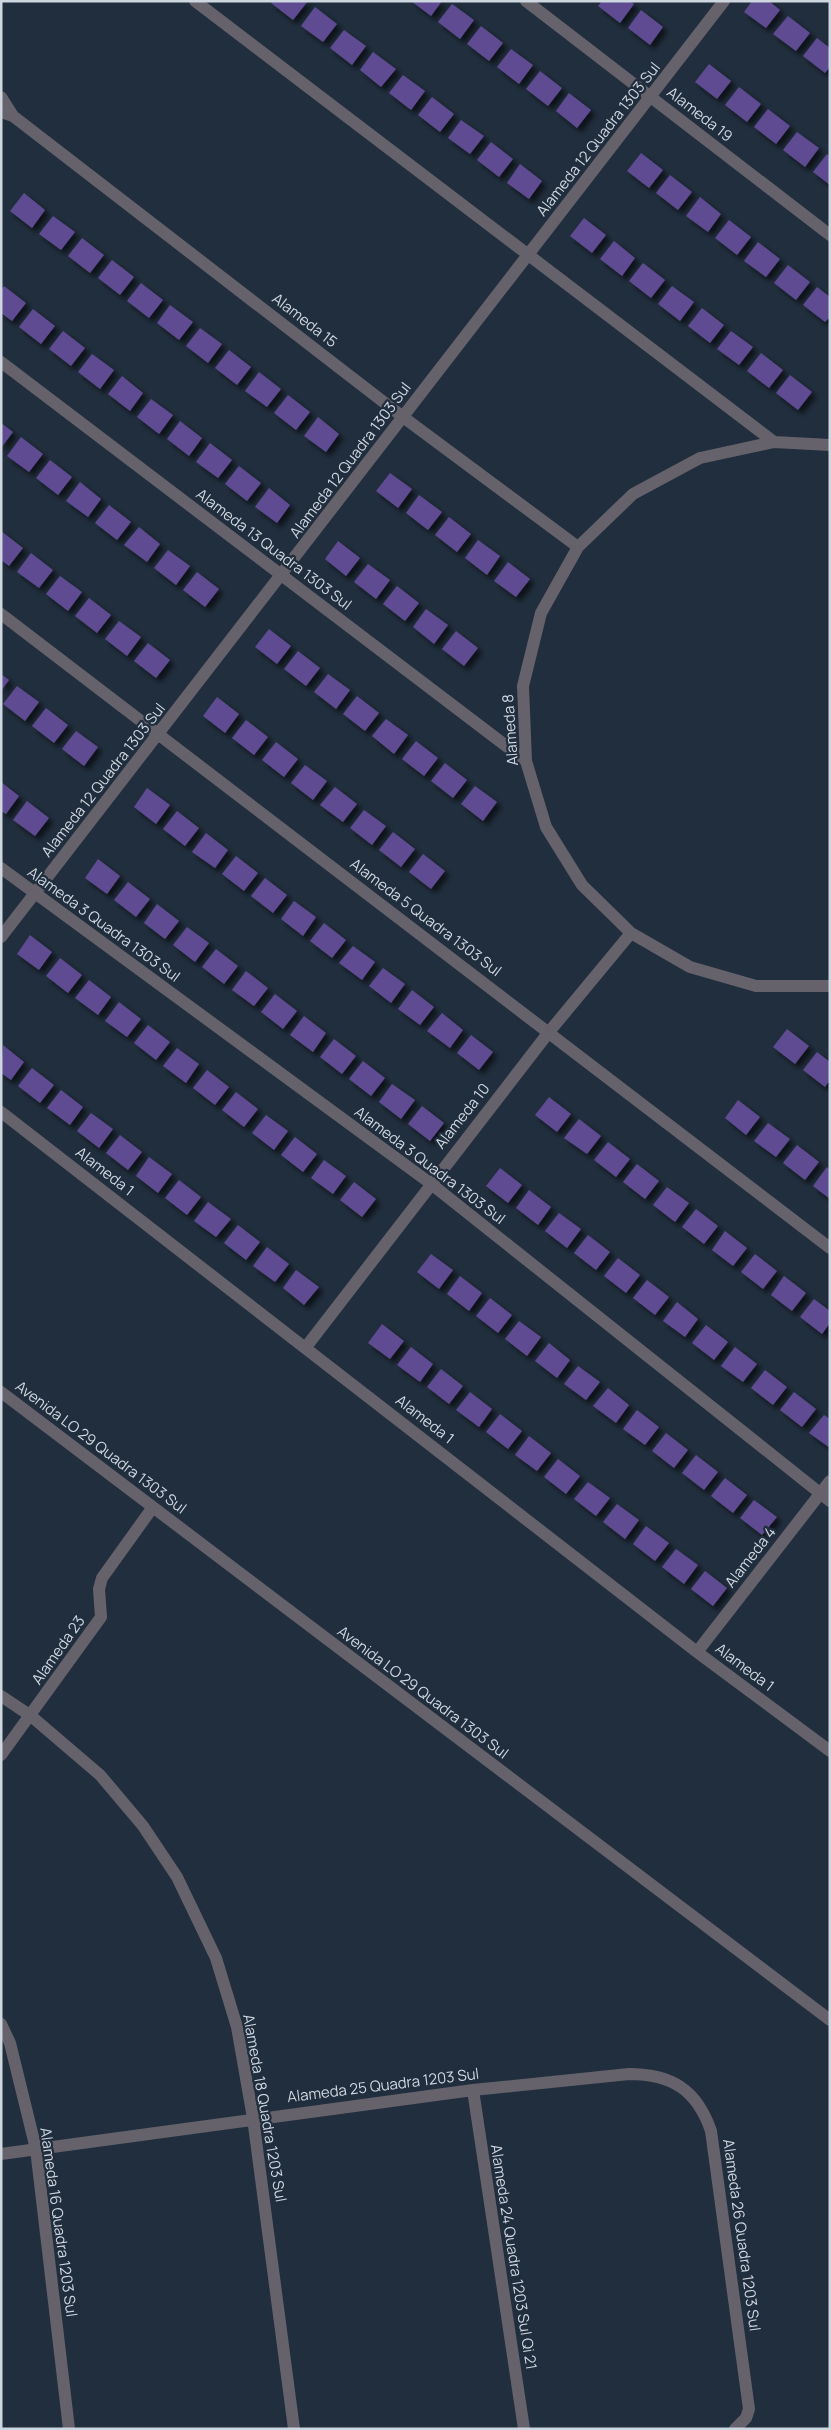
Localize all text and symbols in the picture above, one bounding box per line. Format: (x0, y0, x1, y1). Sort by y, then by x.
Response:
street label: Alameda 12 Quadra 1303 Sul (531, 58, 665, 220)
street label: Alameda 19 (663, 82, 737, 146)
street label: Alameda 15 (268, 288, 342, 352)
street label: Alameda 12 Quadra 1303 Sul (284, 378, 416, 542)
street label: Alameda 13 Quadra 1303 Sul (192, 483, 356, 615)
street label: Alameda 8 (497, 694, 523, 766)
street label: Alameda 12 Quadra 1303 Sul (36, 699, 170, 861)
street label: Alameda 5 Quadra 1303 Sul (346, 853, 506, 981)
street label: Alameda 3 Quadra 1303 Sul (23, 861, 185, 987)
street label: Alameda 10 (430, 1079, 494, 1153)
street label: Alameda 3 Quadra 1303 Sul (350, 1101, 510, 1229)
street label: Alameda 1 (71, 1142, 139, 1200)
street label: Avenida LO 29 Quadra 1303 Sul (11, 1376, 191, 1518)
street label: Alameda 1 (391, 1390, 459, 1448)
street label: Alameda 4 (720, 1522, 780, 1592)
street label: Alameda 23 (27, 1611, 89, 1689)
street label: Avenida LO 29 Quadra 1303 Sul (333, 1621, 513, 1763)
street label: Alameda 1 (711, 1638, 779, 1696)
street label: Alameda 18 Quadra 1203 Sul (238, 2012, 292, 2204)
street label: Alameda 25 Quadra 1203 Sul (286, 2063, 480, 2107)
street label: Alameda 16 Quadra 1203 Sul (35, 2126, 83, 2318)
street label: Alameda 26 Quadra 1203 Sul (718, 2138, 766, 2332)
street label: Alameda 24 Quadra 1203 Sul Qi 21 (486, 2143, 542, 2371)

